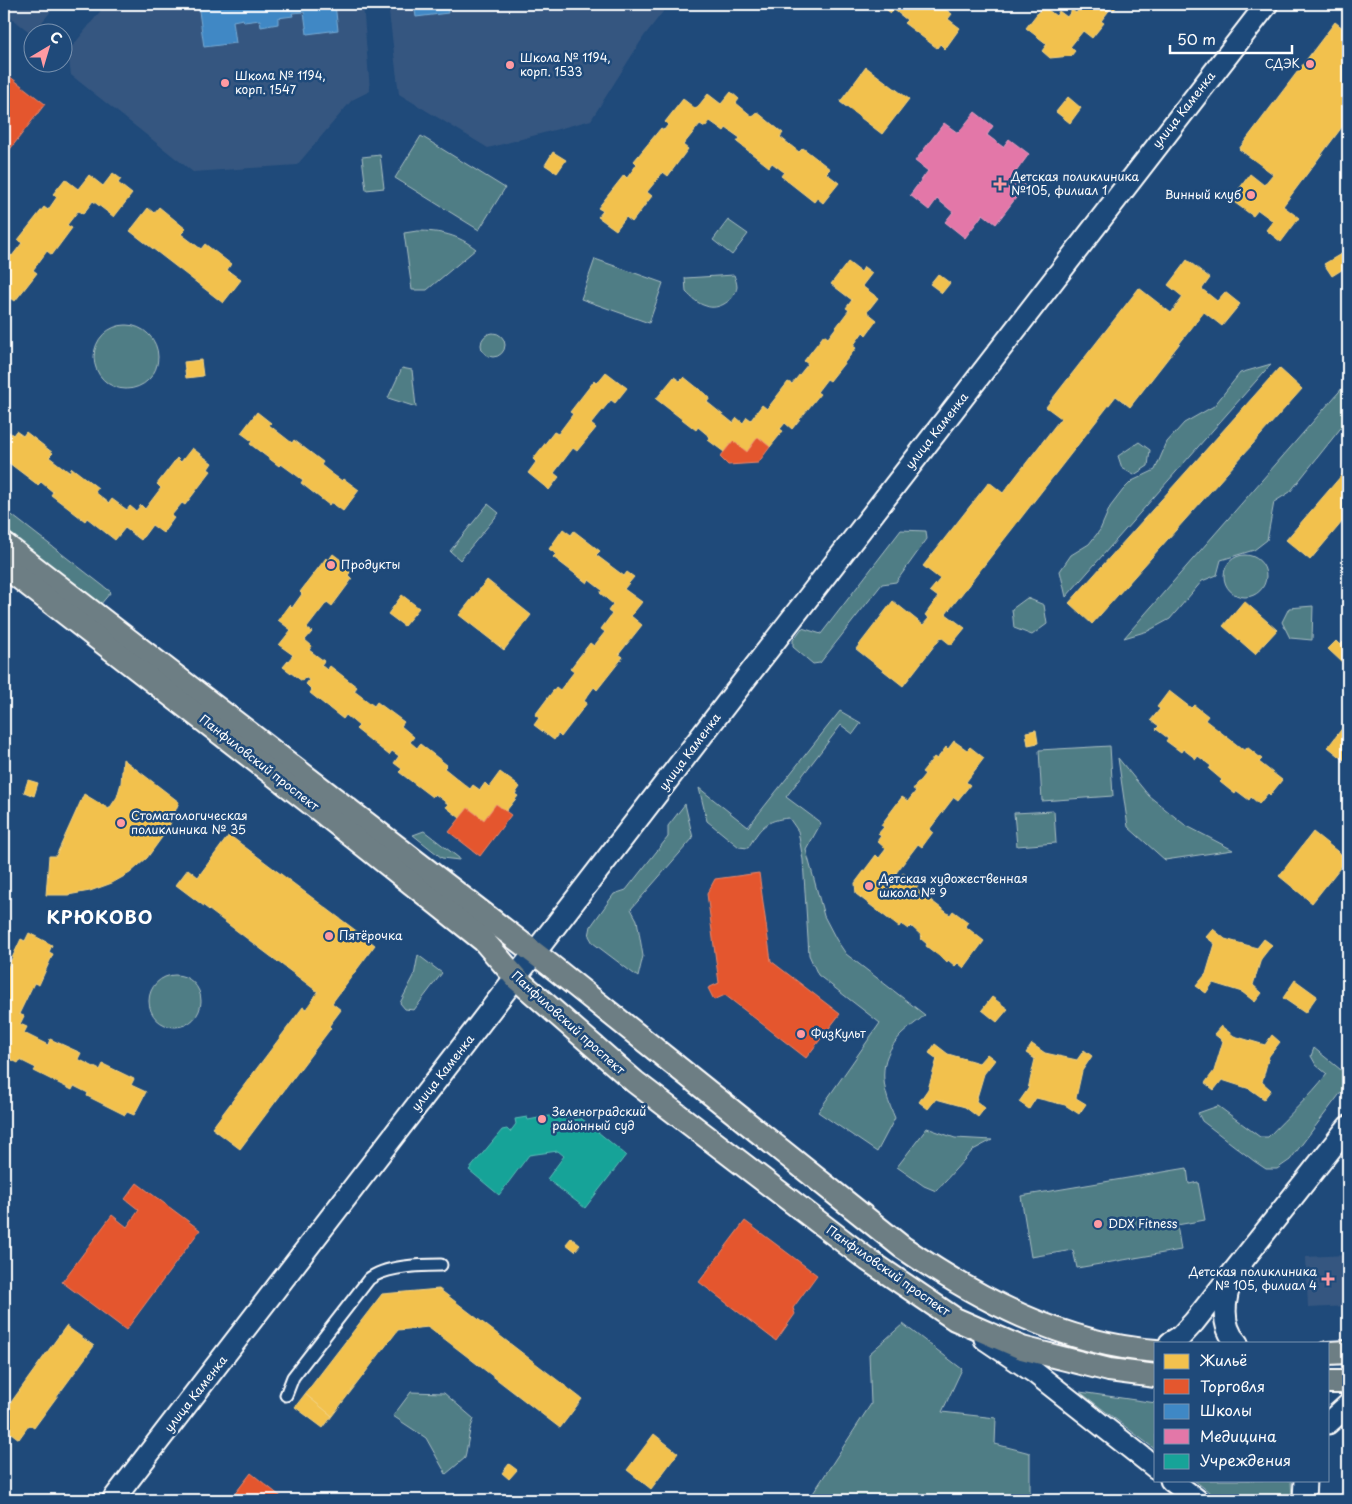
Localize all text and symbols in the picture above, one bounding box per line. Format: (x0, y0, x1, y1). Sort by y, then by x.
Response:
north arrow (22, 22, 72, 72)
scale bar (1170, 22, 1292, 54)
text: С (46, 26, 67, 49)
text: 50 m (1177, 27, 1216, 50)
place label: Школа № 1194, корп. 1533 (520, 48, 611, 80)
place label: СДЭК (1265, 54, 1300, 72)
marker: СДЭК (1304, 58, 1316, 70)
marker: Школа № 1194, корп. 1533 (504, 59, 516, 71)
place label: Школа № 1194, корп. 1547 (235, 66, 326, 98)
street label: улица Каменка (1147, 67, 1219, 152)
marker: Школа № 1194, корп. 1547 (219, 77, 231, 89)
place label: Детская поликлиника №105, филиал 1 (1010, 167, 1140, 199)
marker: Детская поликлиника №105, филиал 1 (993, 177, 1007, 191)
place label: Винный клуб (1165, 185, 1241, 203)
marker: Винный клуб (1245, 189, 1257, 201)
street label: улица Каменка (900, 388, 972, 473)
place label: Продукты (341, 555, 400, 573)
marker: Продукты (325, 559, 337, 571)
street label: улица Каменка (654, 708, 725, 794)
street label: Панфиловский проспект (196, 710, 323, 815)
place label: Стоматологическая поликлиника № 35 (131, 806, 248, 838)
marker: Стоматологическая поликлиника № 35 (115, 817, 127, 829)
place label: Детская художественная школа № 9 (878, 869, 1028, 901)
marker: Детская художественная школа № 9 (863, 880, 875, 892)
district label: КРЮКОВО (47, 903, 153, 930)
place label: Пятёрочка (339, 926, 403, 944)
marker: Пятёрочка (323, 930, 335, 942)
street label: Панфиловский проспект (508, 966, 629, 1078)
place label: ФизКульт (811, 1024, 866, 1042)
marker: ФизКульт (795, 1028, 807, 1040)
street label: улица Каменка (406, 1030, 478, 1115)
place label: Зеленоградский районный суд (552, 1102, 646, 1134)
marker: Зеленоградский районный суд (536, 1113, 548, 1125)
place label: DDX Fitness (1108, 1214, 1178, 1232)
marker: DDX Fitness (1092, 1218, 1104, 1230)
street label: Панфиловский проспект (823, 1221, 954, 1320)
place label: Детская поликлиника № 105, филиал 4 (1188, 1262, 1317, 1294)
marker: Детская поликлиника № 105, филиал 4 (1321, 1272, 1335, 1286)
legend (1154, 1342, 1330, 1482)
text: Жильё (1199, 1348, 1247, 1371)
street label: улица Каменка (159, 1351, 231, 1436)
text: Торговля (1200, 1374, 1265, 1397)
text: Школы (1200, 1398, 1252, 1421)
text: Медицина (1200, 1424, 1277, 1447)
text: Учреждения (1200, 1448, 1291, 1471)

